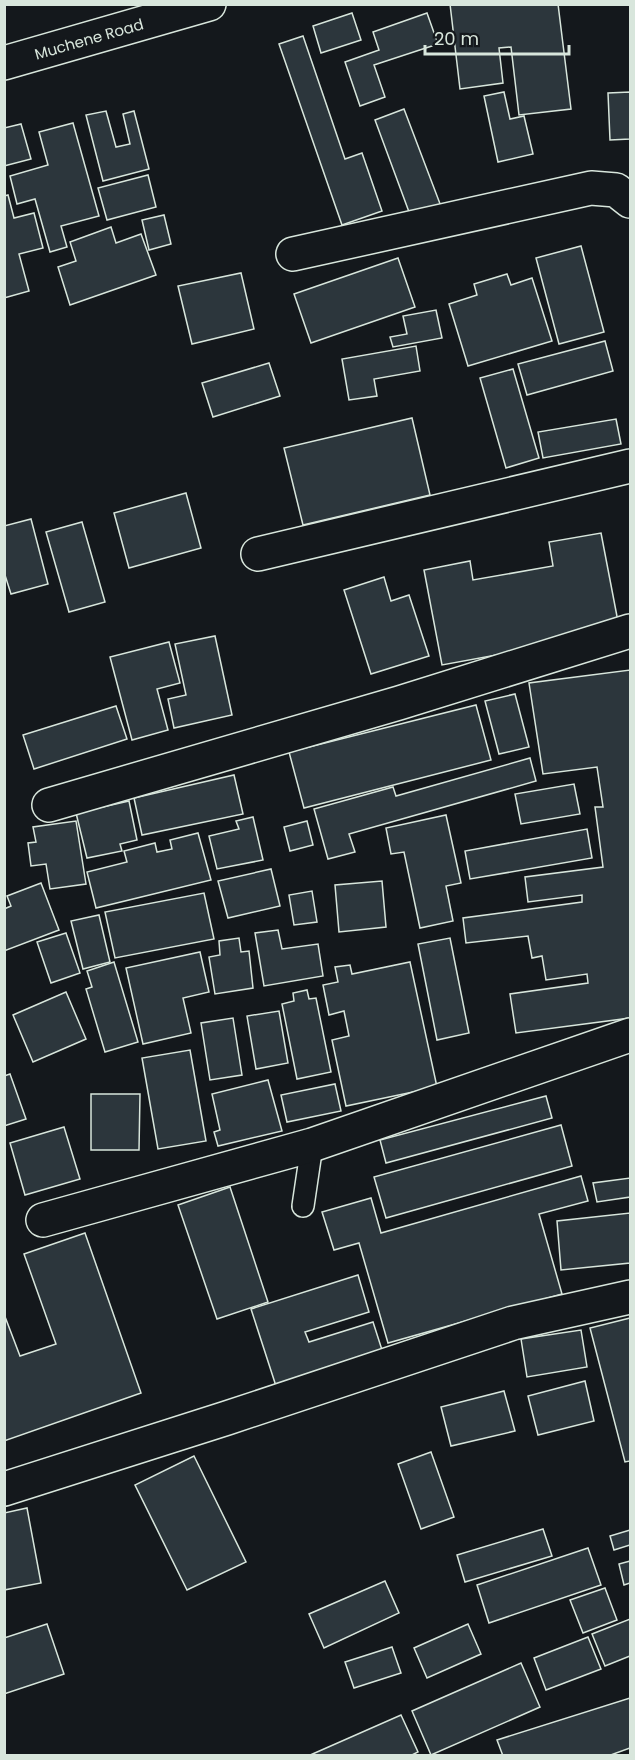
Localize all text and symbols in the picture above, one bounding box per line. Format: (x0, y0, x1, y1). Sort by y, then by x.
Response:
street label: Muchene Road (32, 13, 146, 65)
scale bar (425, 18, 569, 56)
text: 20 m (434, 26, 479, 51)

